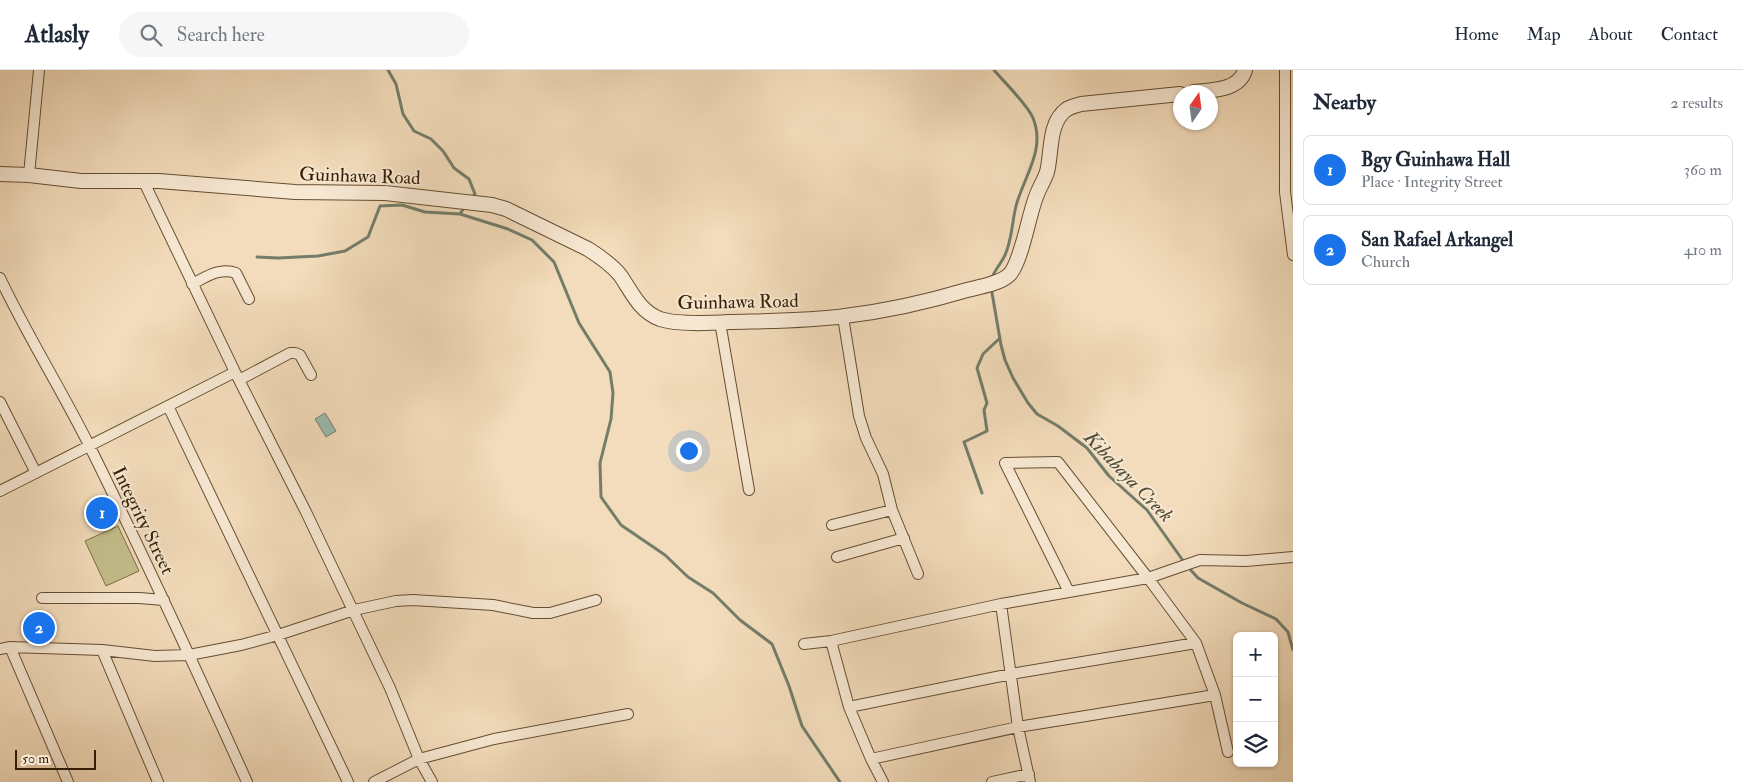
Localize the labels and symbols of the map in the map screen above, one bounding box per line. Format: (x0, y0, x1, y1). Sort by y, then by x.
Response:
north arrow (1173, 85, 1218, 130)
street label: Guinhawa Road (299, 162, 422, 190)
street label: Guinhawa Road (677, 289, 800, 315)
water label: Kibabaya Creek (1078, 425, 1179, 527)
your location (676, 438, 702, 464)
street label: Integrity Street (107, 463, 180, 578)
pin: 1 (86, 494, 118, 532)
pin: 2 (23, 609, 55, 647)
scale bar (15, 747, 96, 770)

